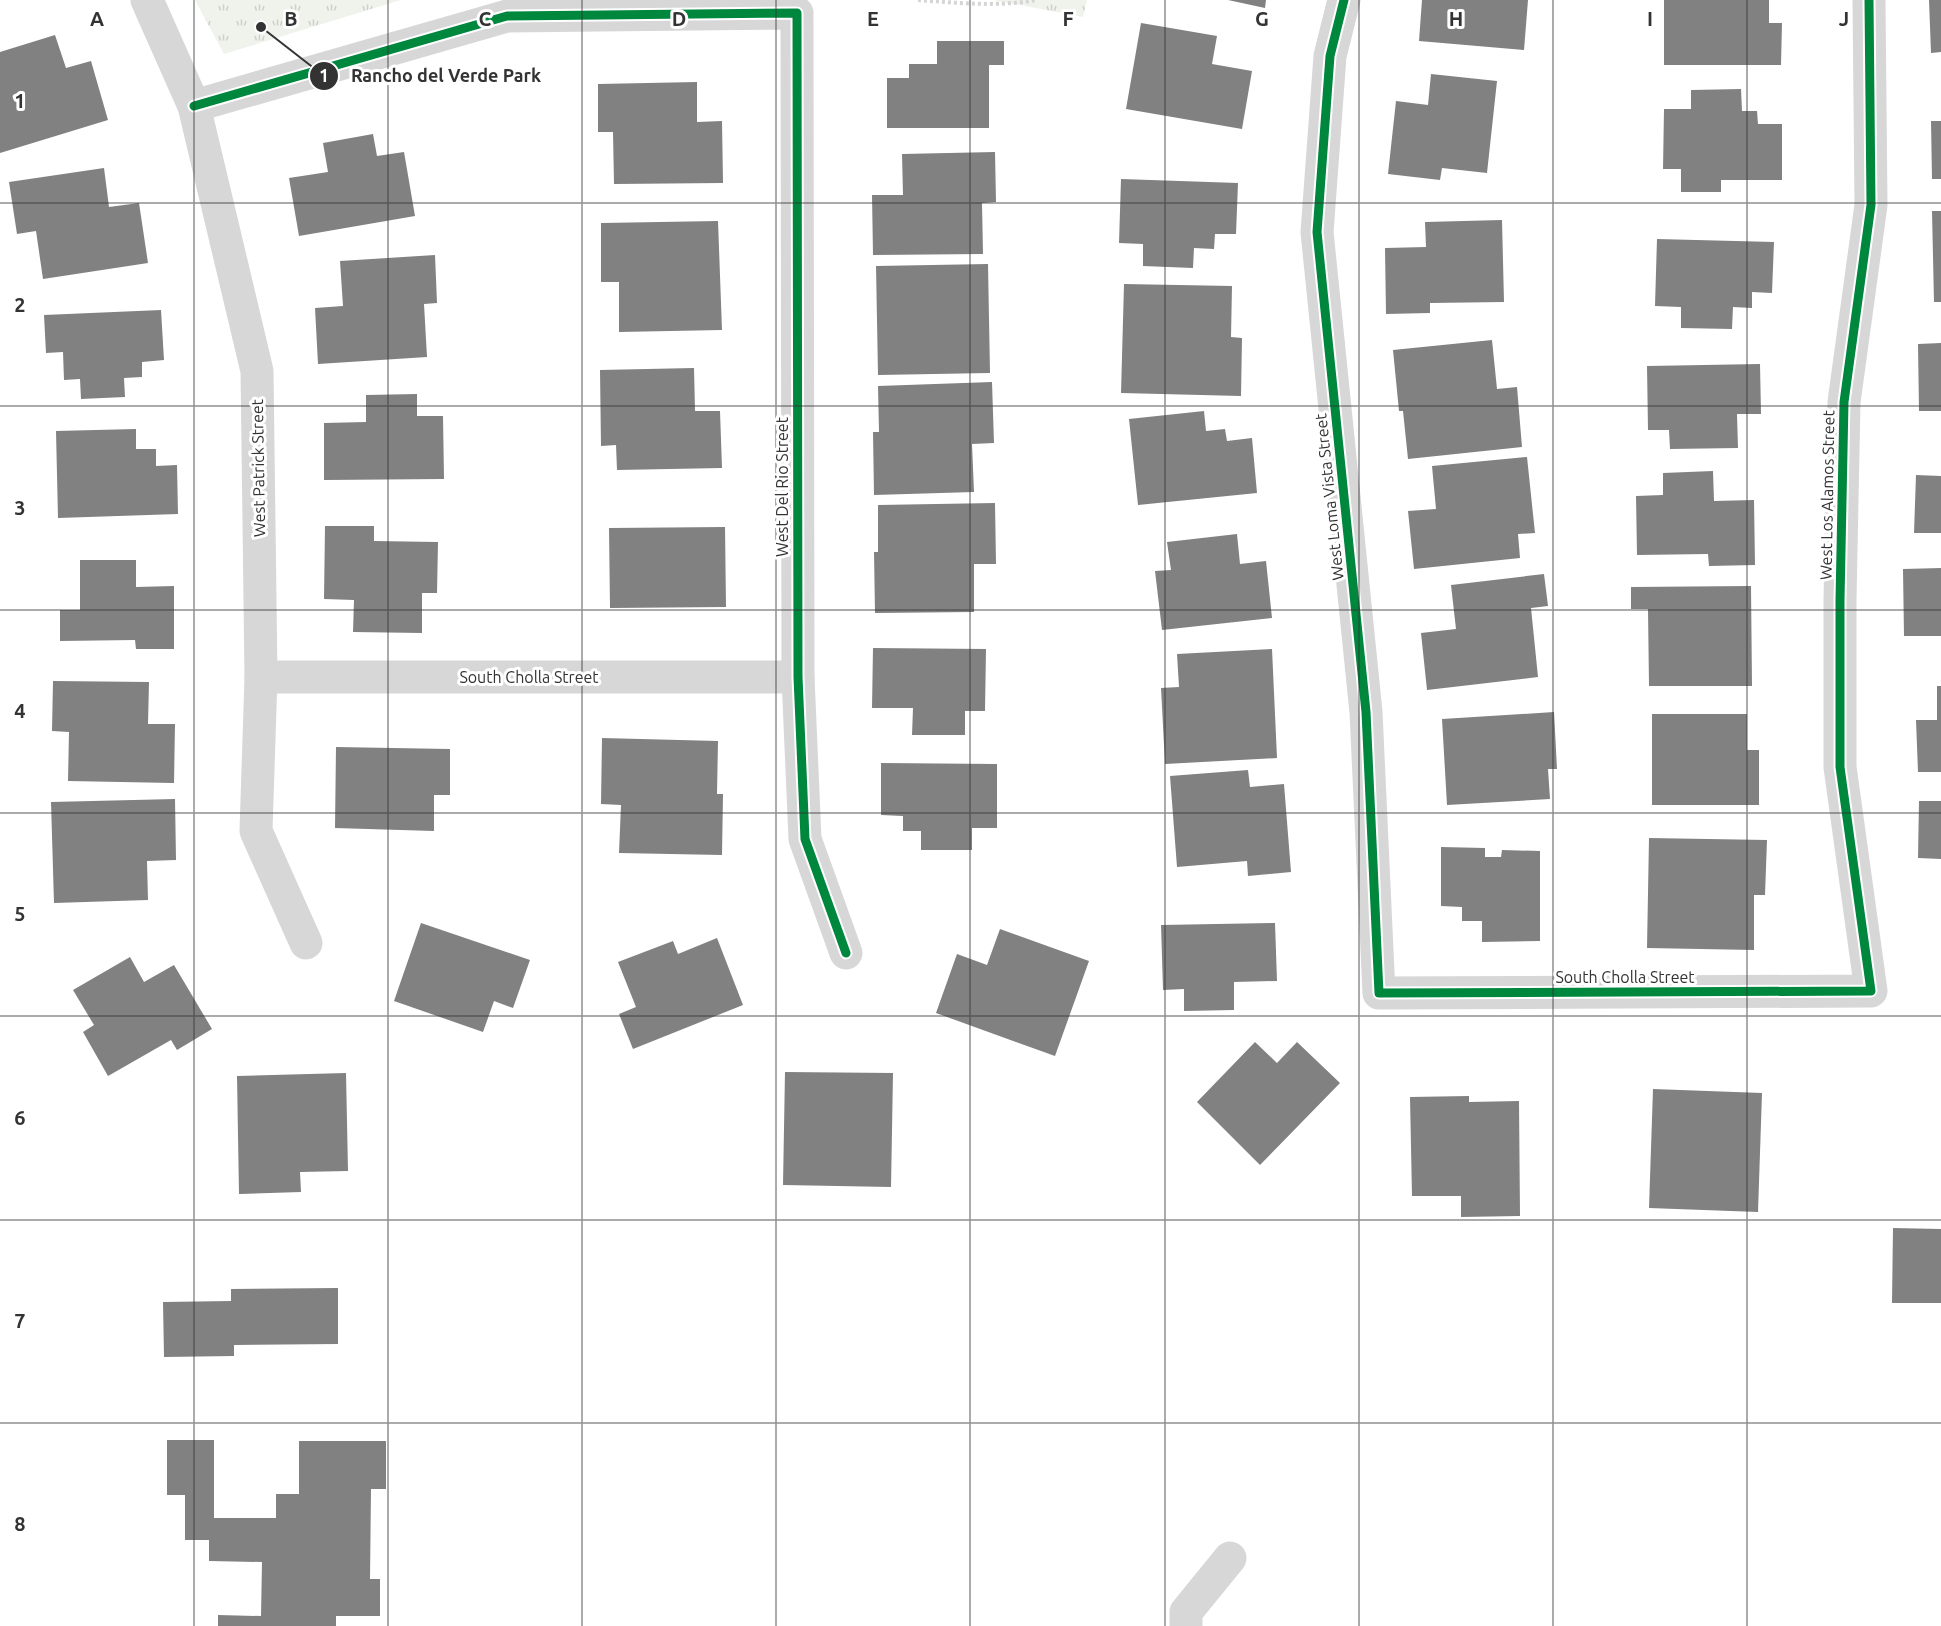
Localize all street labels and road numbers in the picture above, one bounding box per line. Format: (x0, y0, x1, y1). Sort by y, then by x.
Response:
street label: West Patrick Street (248, 398, 268, 537)
street label: West Los Alamos Street (1817, 409, 1837, 580)
street label: West Loma Vista Street (1311, 412, 1347, 581)
street label: West Del Rio Street (773, 416, 791, 557)
street label: South Cholla Street (459, 668, 599, 686)
street label: South Cholla Street (1555, 968, 1695, 986)

